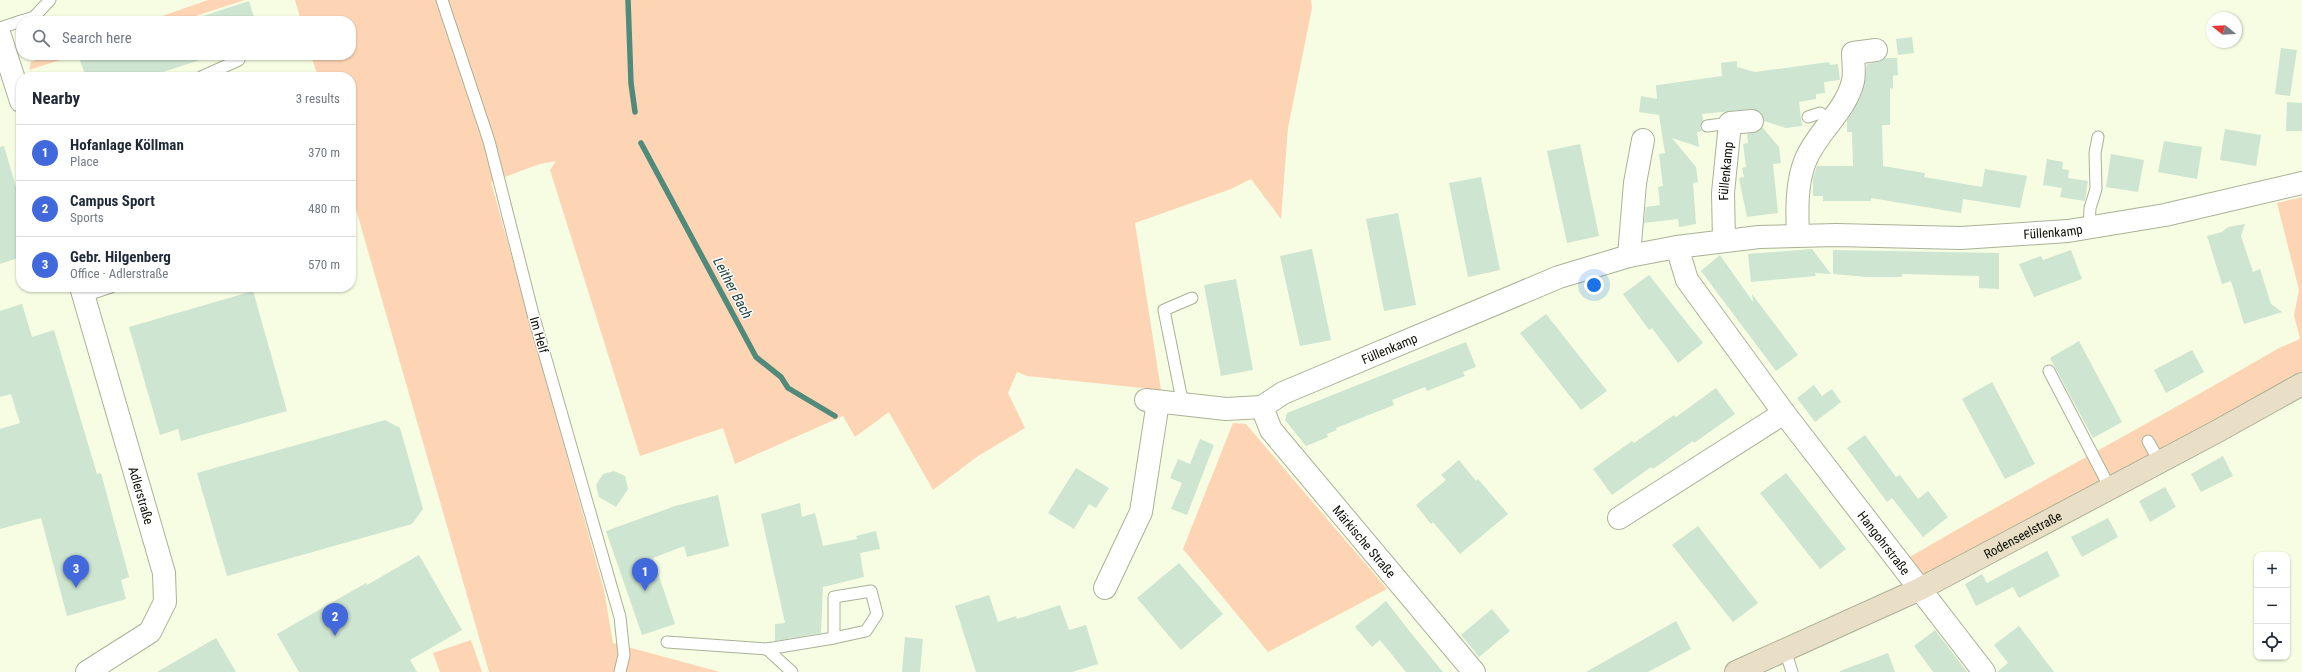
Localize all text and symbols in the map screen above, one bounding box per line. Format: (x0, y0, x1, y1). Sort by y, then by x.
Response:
north arrow (2206, 12, 2242, 48)
search box (16, 16, 356, 60)
icon: search (30, 27, 52, 49)
text: Search here (62, 29, 132, 47)
text: Nearby (32, 88, 80, 108)
text: 3 results (296, 91, 340, 106)
text: Hofanlage Köllman (70, 136, 184, 154)
street label: Füllenkamp (1715, 141, 1736, 201)
text: 1 (42, 145, 48, 160)
text: 370 m (308, 145, 340, 160)
text: Place (70, 154, 99, 169)
text: Campus Sport (70, 192, 155, 210)
text: 2 (42, 201, 48, 216)
text: 480 m (308, 201, 340, 216)
text: Sports (70, 210, 104, 225)
street label: Füllenkamp (2023, 221, 2084, 241)
text: Gebr. Hilgenberg (70, 248, 171, 266)
water label: Leither Bach (710, 255, 756, 321)
text: 3 (42, 257, 48, 272)
text: 570 m (308, 257, 340, 272)
text: Office · Adlerstraße (70, 266, 168, 281)
your location (1584, 275, 1604, 295)
street label: Im Helf (527, 315, 551, 355)
street label: Füllenkamp (1359, 330, 1419, 367)
street label: Adlerstraße (126, 465, 157, 526)
street label: Märkische Straße (1330, 502, 1399, 580)
street label: Hangohrstraße (1855, 508, 1913, 578)
street label: Rodenseelstraße (1981, 508, 2064, 561)
map controls (2254, 552, 2290, 660)
button: + (2254, 552, 2290, 588)
pin: 3 (63, 555, 89, 588)
pin: 1 (632, 558, 658, 591)
button: − (2254, 588, 2290, 624)
pin: 2 (322, 603, 348, 636)
button: locate (2254, 624, 2290, 660)

